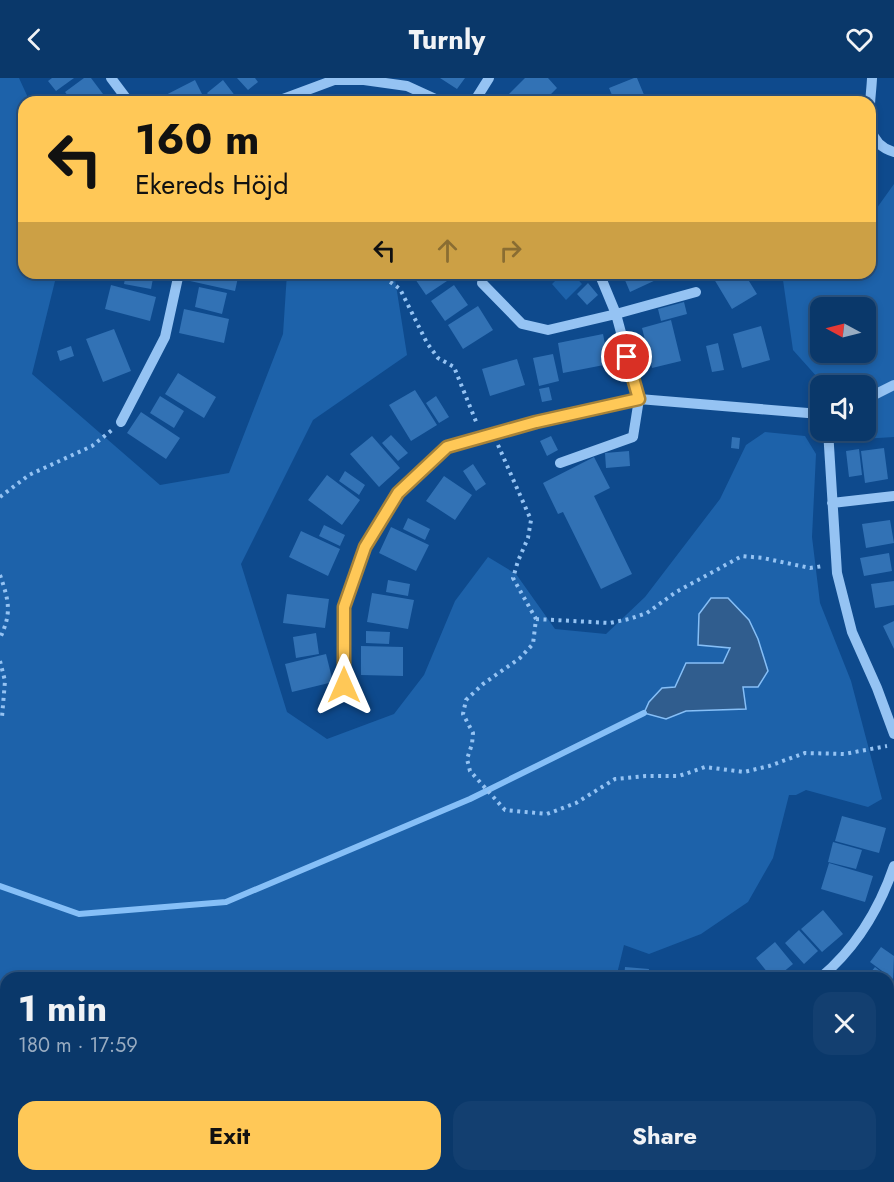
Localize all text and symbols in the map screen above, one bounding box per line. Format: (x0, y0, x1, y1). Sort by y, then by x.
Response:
text: Turnly (409, 20, 485, 59)
icon: back (18, 23, 51, 56)
icon: heart (843, 23, 876, 56)
text: 160 m (135, 109, 259, 170)
icon: left (36, 120, 114, 198)
text: Ekereds Höjd (135, 165, 289, 204)
icon: left (368, 234, 401, 267)
icon: ahead (431, 234, 464, 267)
icon: right (494, 234, 527, 267)
north arrow (810, 297, 876, 363)
map controls (810, 297, 876, 441)
pin (601, 331, 652, 382)
icon: arrive (610, 340, 643, 373)
button: sound (810, 375, 876, 441)
position arrow (312, 653, 376, 717)
text: 1 min (18, 982, 107, 1034)
button: close (813, 992, 876, 1055)
text: 180 m · 17:59 (18, 1031, 138, 1060)
button: Exit (18, 1101, 441, 1170)
button: Share (453, 1101, 876, 1170)

